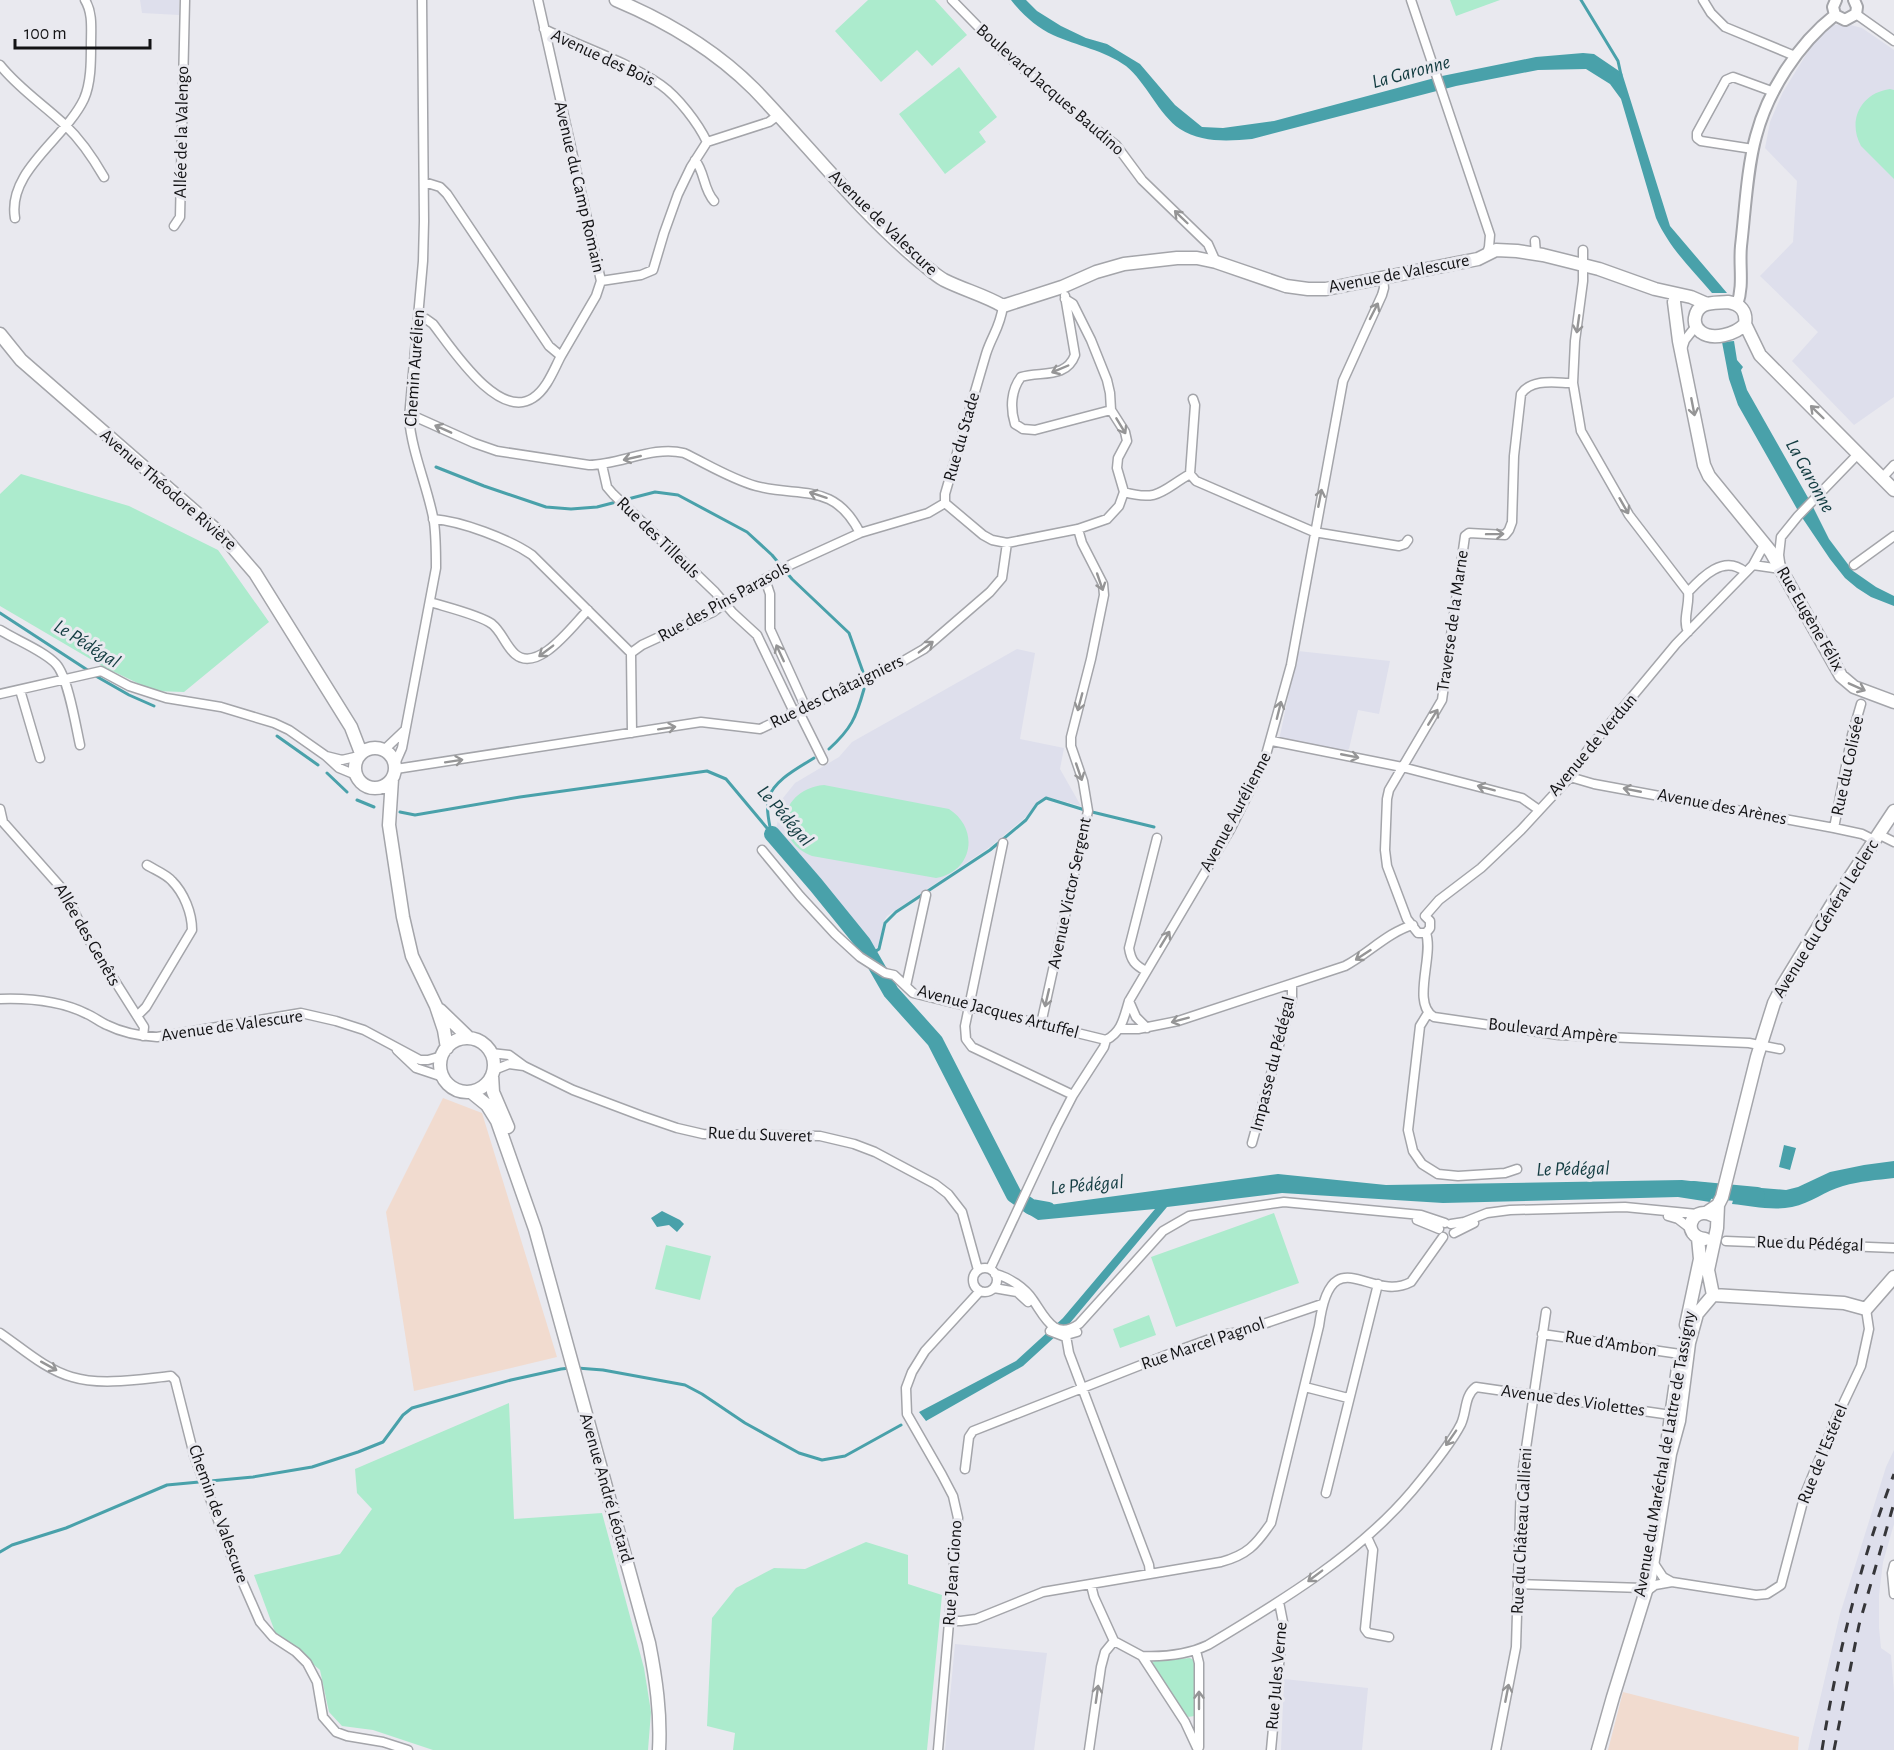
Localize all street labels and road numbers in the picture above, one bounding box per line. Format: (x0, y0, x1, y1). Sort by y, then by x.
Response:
street label: Boulevard Jacques Baudino (973, 21, 1128, 159)
street label: Avenue des Bois (548, 26, 658, 90)
street label: Allée de la Valengo (172, 66, 192, 198)
street label: Avenue du Camp Romain (551, 100, 607, 274)
street label: Avenue de Valescure (825, 167, 941, 279)
street label: Avenue de Valescure (1327, 252, 1471, 296)
street label: Chemin Aurélien (402, 309, 428, 427)
street label: Rue du Stade (941, 390, 983, 484)
street label: Avenue Théodore Rivière (96, 426, 240, 554)
street label: Rue des Tilleuls (613, 494, 703, 582)
street label: Traverse de la Marne (1434, 549, 1472, 693)
street label: Rue des Pins Parasols (655, 558, 793, 646)
street label: Rue Eugène Félix (1773, 564, 1847, 674)
street label: Rue des Châtaigniers (767, 652, 907, 732)
street label: Avenue de Verdun (1545, 691, 1641, 799)
street label: Rue du Colisée (1829, 715, 1867, 817)
street label: Avenue Aurélienne (1197, 749, 1275, 875)
street label: Avenue des Arènes (1656, 786, 1788, 828)
street label: Avenue Victor Sergent (1045, 815, 1095, 970)
street label: Avenue du Général Leclerc (1770, 837, 1882, 1001)
street label: Allée des Genêts (50, 881, 124, 989)
street label: Avenue Jacques Artuffel (915, 982, 1081, 1042)
street label: Impasse du Pédégal (1248, 995, 1298, 1133)
street label: Avenue de Valescure (160, 1007, 304, 1045)
street label: Boulevard Ampère (1487, 1015, 1619, 1047)
street label: Rue du Suveret (707, 1124, 813, 1146)
street label: Rue du Pédégal (1756, 1233, 1864, 1255)
street label: Avenue du Maréchal de Lattre de Tassigny (1631, 1309, 1699, 1598)
street label: Rue Marcel Pagnol (1139, 1314, 1267, 1374)
street label: Rue d'Ambon (1564, 1328, 1658, 1360)
street label: Avenue des Violettes (1500, 1382, 1646, 1420)
street label: Rue de l'Estérel (1795, 1402, 1851, 1506)
street label: Avenue André Léotard (576, 1411, 636, 1565)
street label: Chemin de Valescure (185, 1443, 251, 1585)
street label: Rue du Château Gallieni (1509, 1447, 1535, 1615)
street label: Rue Jean Giono (940, 1519, 966, 1626)
street label: Rue Jules Verne (1263, 1621, 1291, 1731)

